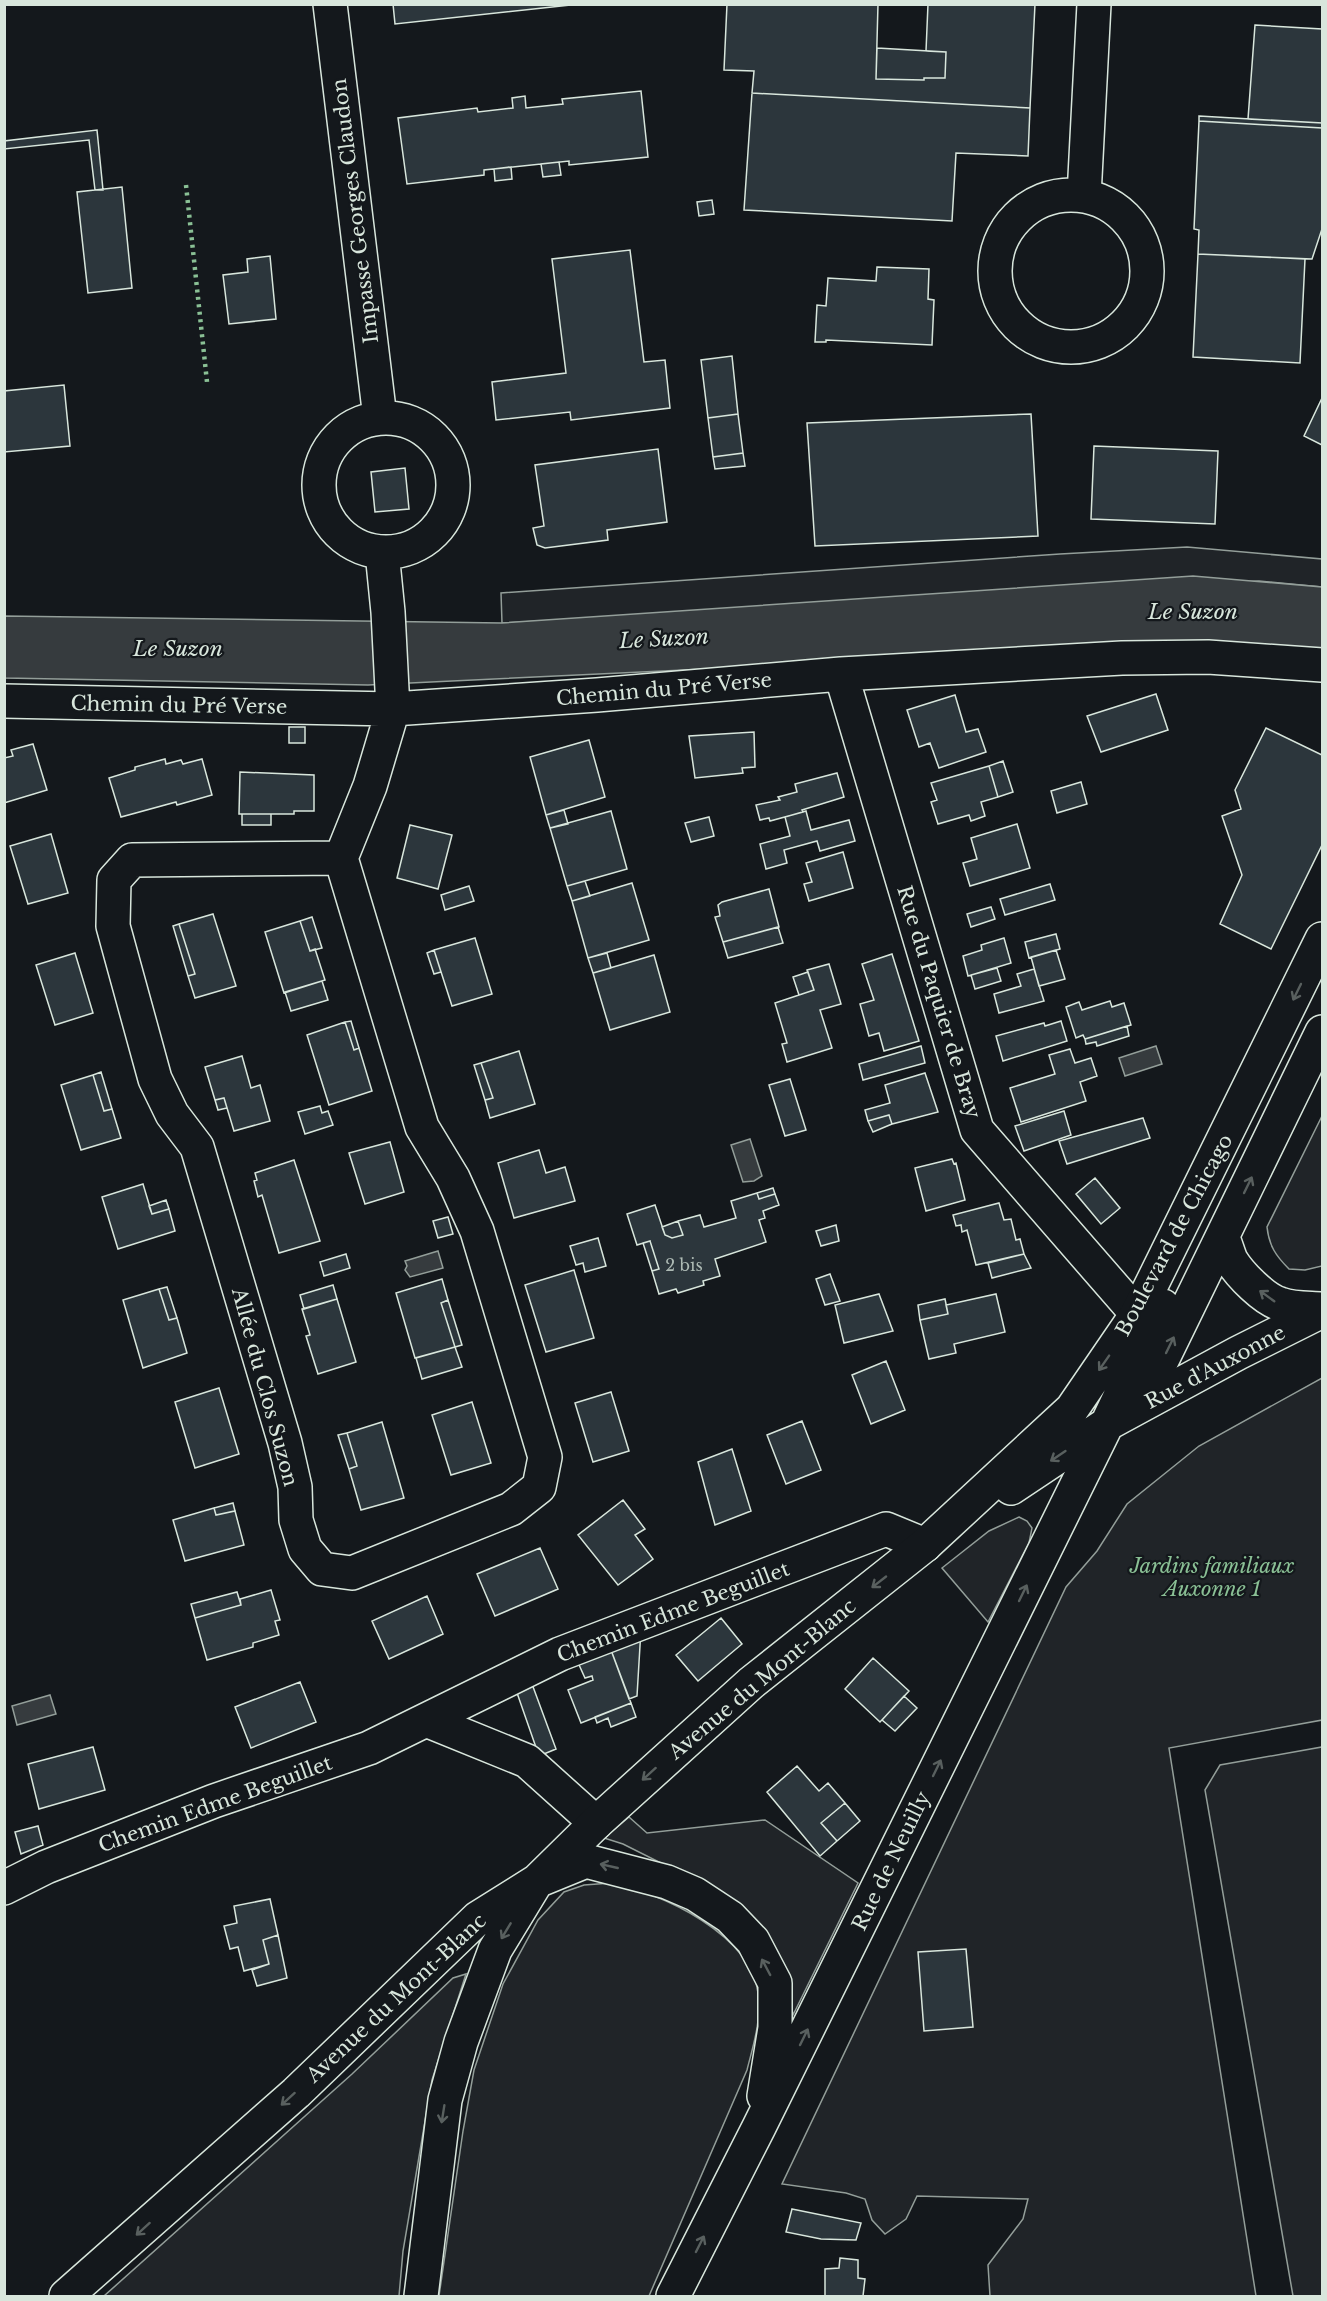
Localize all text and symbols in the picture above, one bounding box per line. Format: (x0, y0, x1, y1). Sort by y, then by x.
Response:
street label: Impasse Georges Claudon (327, 77, 383, 345)
water label: Le Suzon (1147, 599, 1238, 625)
water label: Le Suzon (617, 624, 710, 654)
water label: Le Suzon (132, 636, 223, 662)
street label: Chemin du Pré Verse (555, 668, 773, 710)
street label: Chemin du Pré Verse (70, 691, 288, 719)
street label: Rue du Paquier de Bray (892, 883, 986, 1121)
one-way arrow (1290, 982, 1302, 1000)
street label: Boulevard de Chicago (1111, 1130, 1237, 1340)
one-way arrow (1243, 1176, 1255, 1194)
house number: 2 bis (665, 1255, 703, 1275)
street label: Allée du Clos Suzon (227, 1284, 303, 1489)
one-way arrow (1259, 1290, 1275, 1303)
street label: Rue d'Auxonne (1141, 1320, 1289, 1414)
one-way arrow (1164, 1337, 1176, 1355)
one-way arrow (1098, 1354, 1110, 1370)
one-way arrow (1051, 1450, 1067, 1462)
park label: Jardins familiaux Auxonne 1 (1129, 1554, 1295, 1601)
street label: Chemin Edme Beguillet (554, 1556, 793, 1667)
one-way arrow (871, 1575, 887, 1588)
one-way arrow (1018, 1585, 1030, 1603)
street label: Avenue du Mont-Blanc (663, 1594, 861, 1765)
street label: Chemin Edme Beguillet (95, 1750, 335, 1857)
one-way arrow (931, 1760, 943, 1777)
one-way arrow (642, 1767, 657, 1781)
street label: Rue de Neuilly (847, 1787, 935, 1935)
one-way arrow (600, 1860, 619, 1872)
street label: Avenue du Mont-Blanc (301, 1908, 491, 2088)
one-way arrow (500, 1922, 512, 1939)
one-way arrow (760, 1959, 772, 1976)
one-way arrow (798, 2029, 810, 2046)
one-way arrow (281, 2092, 296, 2106)
one-way arrow (437, 2104, 448, 2124)
one-way arrow (135, 2222, 150, 2236)
one-way arrow (694, 2236, 706, 2254)

